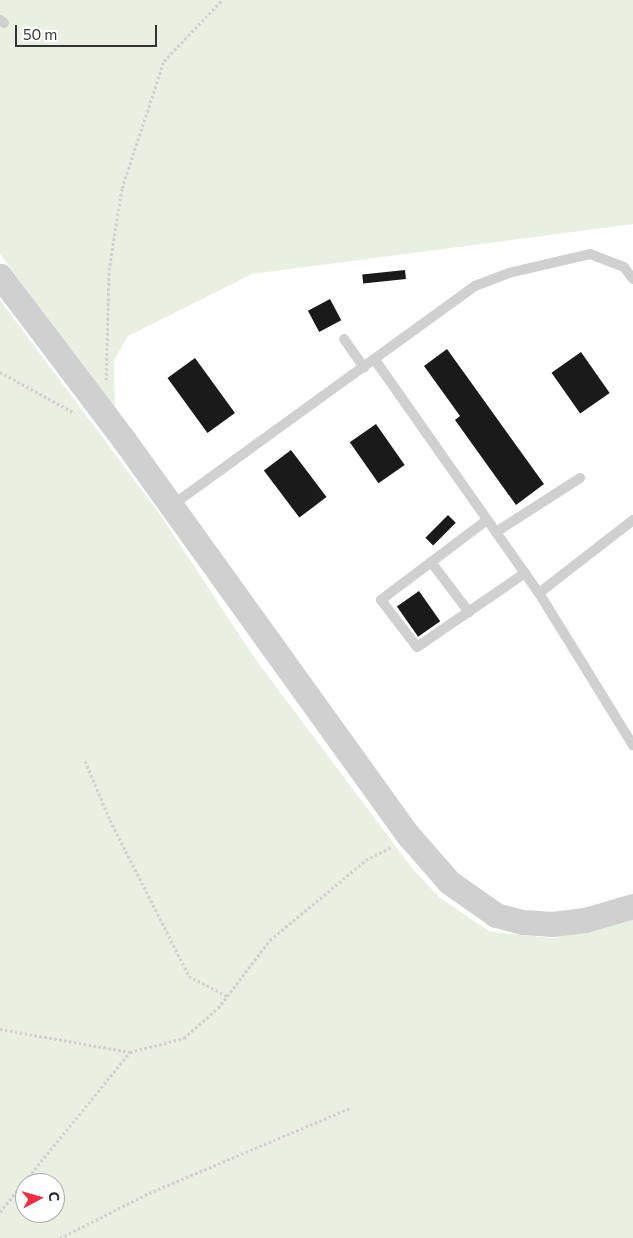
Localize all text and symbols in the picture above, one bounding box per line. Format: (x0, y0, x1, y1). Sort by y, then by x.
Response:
scale bar (18, 15, 160, 47)
text: 50 m (23, 25, 57, 43)
north arrow (15, 1173, 65, 1223)
text: С (45, 1191, 63, 1202)

